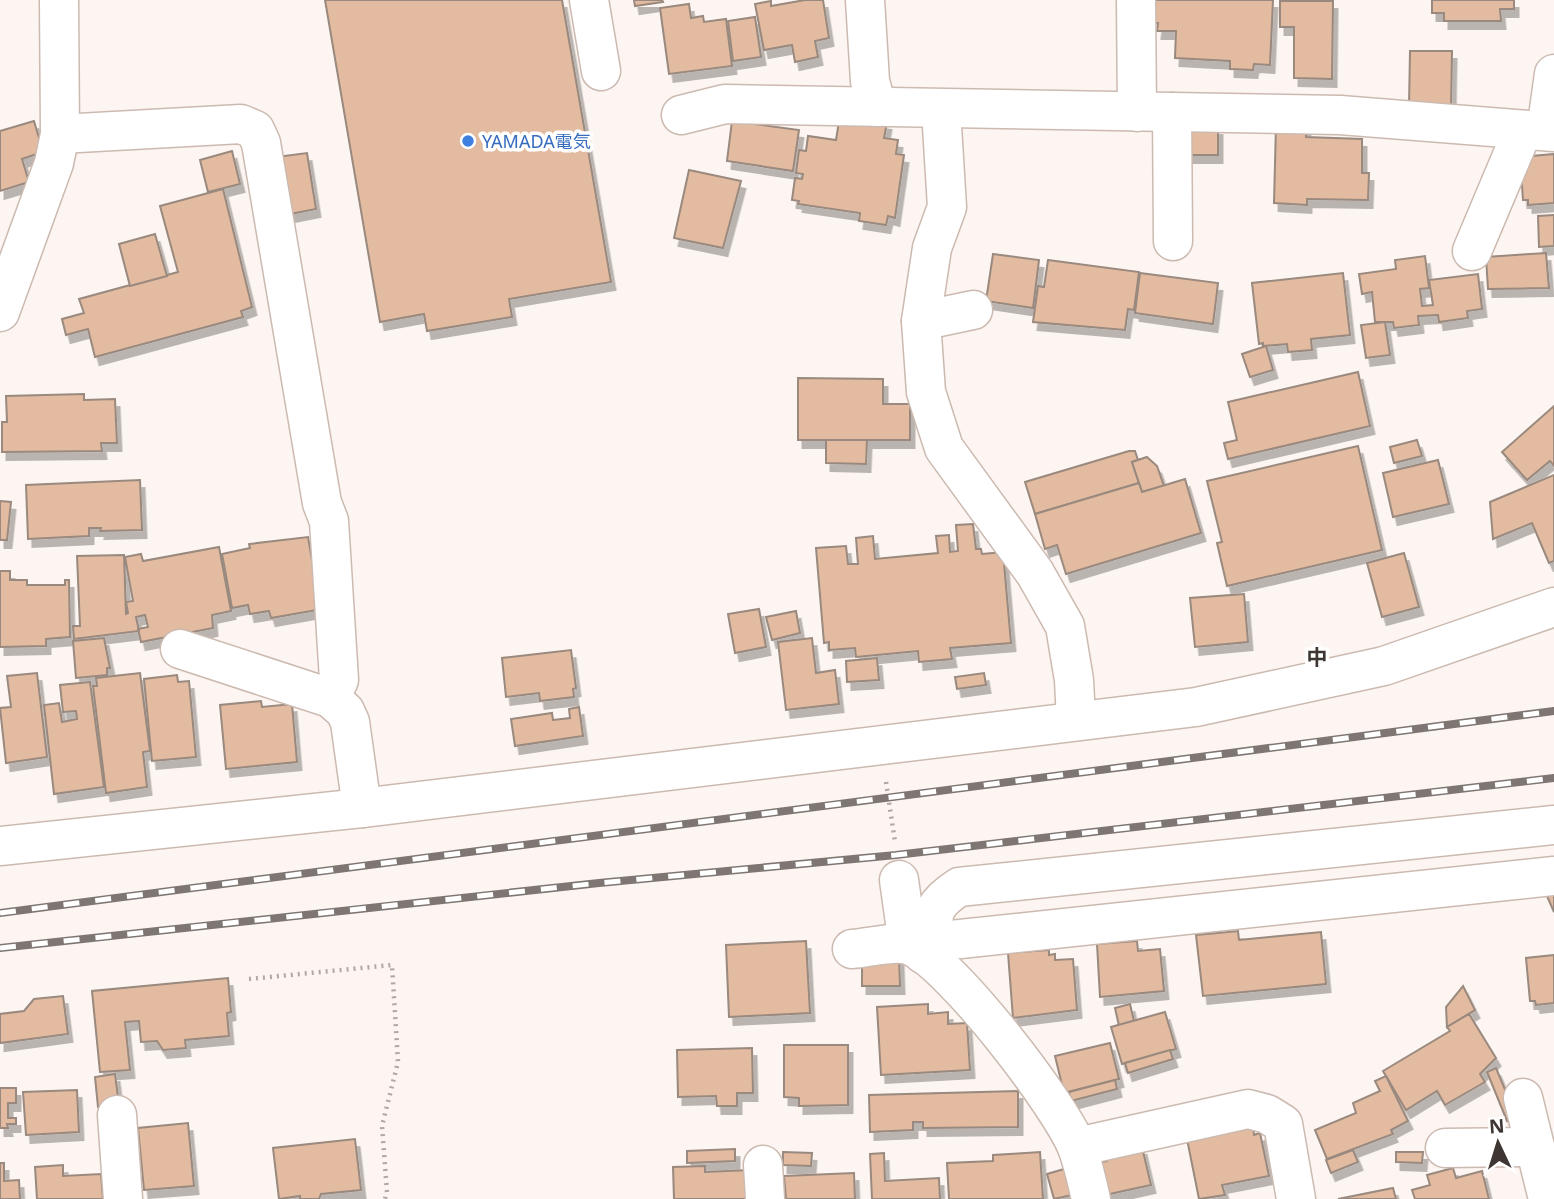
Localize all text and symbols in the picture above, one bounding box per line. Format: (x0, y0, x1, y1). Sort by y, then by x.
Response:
place label: YAMADA電気 (482, 129, 591, 153)
marker: YAMADA電気 (460, 133, 476, 149)
district label: 中 (1307, 643, 1328, 671)
north arrow (1463, 1108, 1533, 1178)
text: N (1488, 1113, 1505, 1140)

